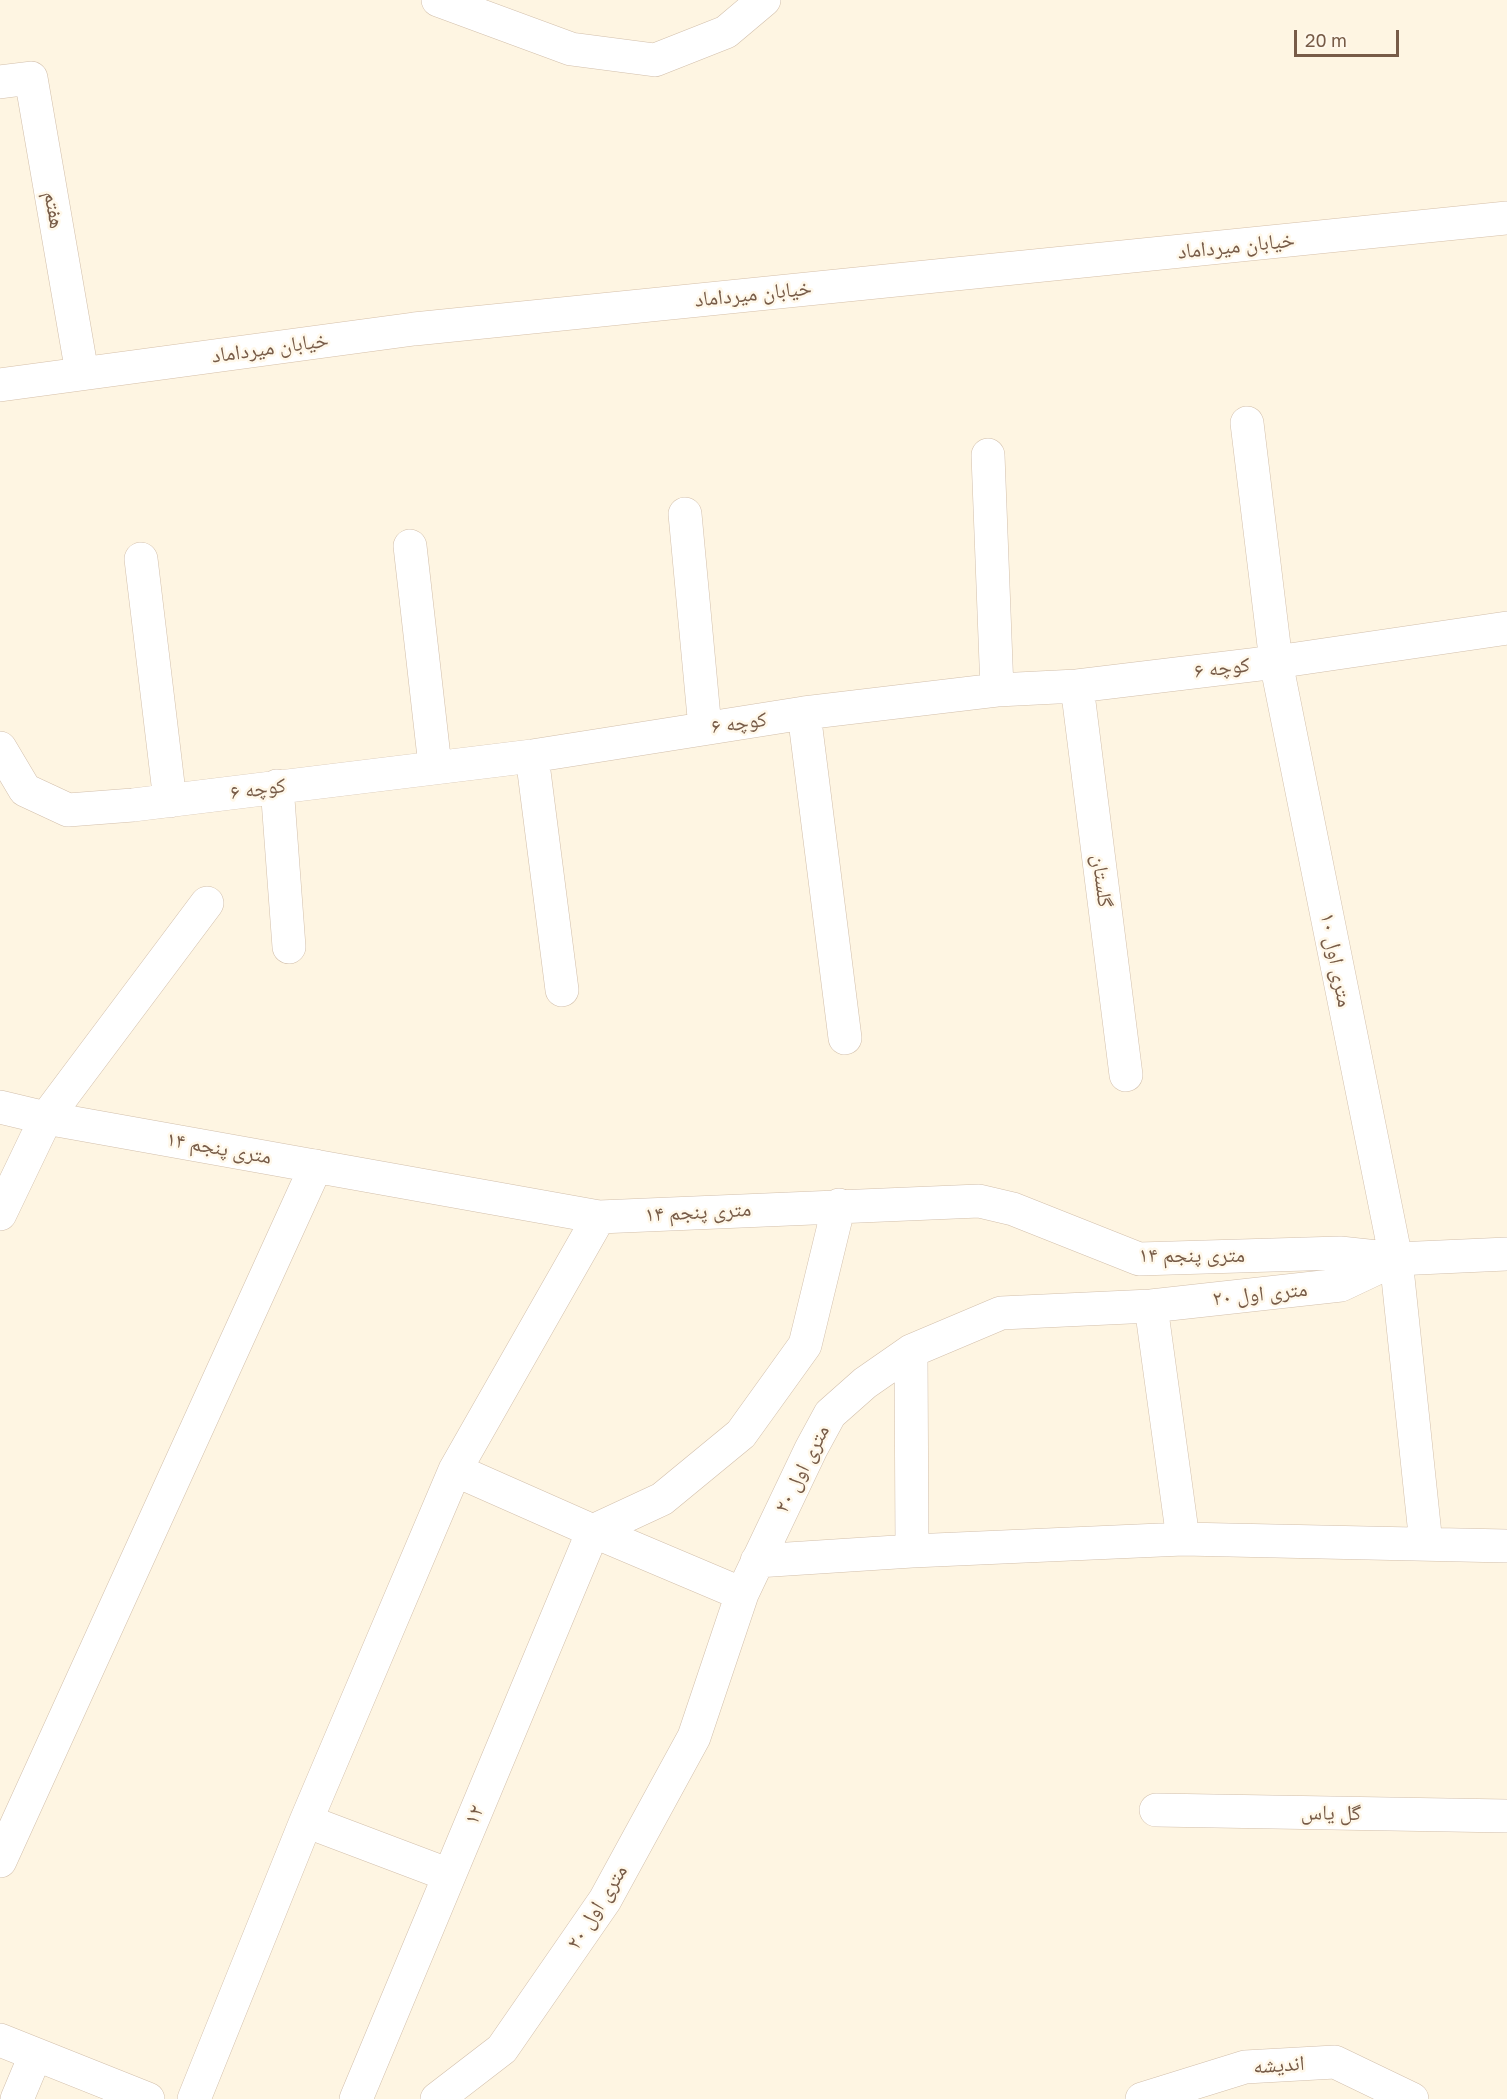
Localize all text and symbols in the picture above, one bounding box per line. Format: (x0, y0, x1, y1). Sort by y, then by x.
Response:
scale bar (1297, 18, 1402, 56)
text: 20 m (1305, 29, 1347, 51)
street label: هفتم (38, 189, 70, 231)
street label: خیابان میرداماد (1176, 227, 1296, 265)
street label: خیابان میرداماد (693, 275, 813, 313)
street label: خیابان میرداماد (210, 327, 330, 369)
street label: کوچه ۶ (1193, 652, 1251, 684)
street label: کوچه ۶ (709, 707, 769, 739)
street label: کوچه ۶ (228, 773, 288, 805)
street label: گلستان (1086, 853, 1118, 909)
street label: ۱۰ متری اول (1315, 911, 1357, 1009)
street label: ۱۴ متری پنجم (164, 1126, 274, 1170)
street label: ۱۴ متری پنجم (644, 1197, 752, 1227)
street label: ۱۴ متری پنجم (1139, 1242, 1245, 1268)
street label: ۲۰ متری اول (1211, 1276, 1309, 1312)
street label: ۲۰ متری اول (769, 1421, 835, 1517)
street label: گل یاس (1301, 1800, 1361, 1826)
street label: ۱۲ (459, 1801, 489, 1829)
street label: ۲۰ متری اول (561, 1860, 633, 1954)
street label: اندیشه (1253, 2051, 1305, 2079)

